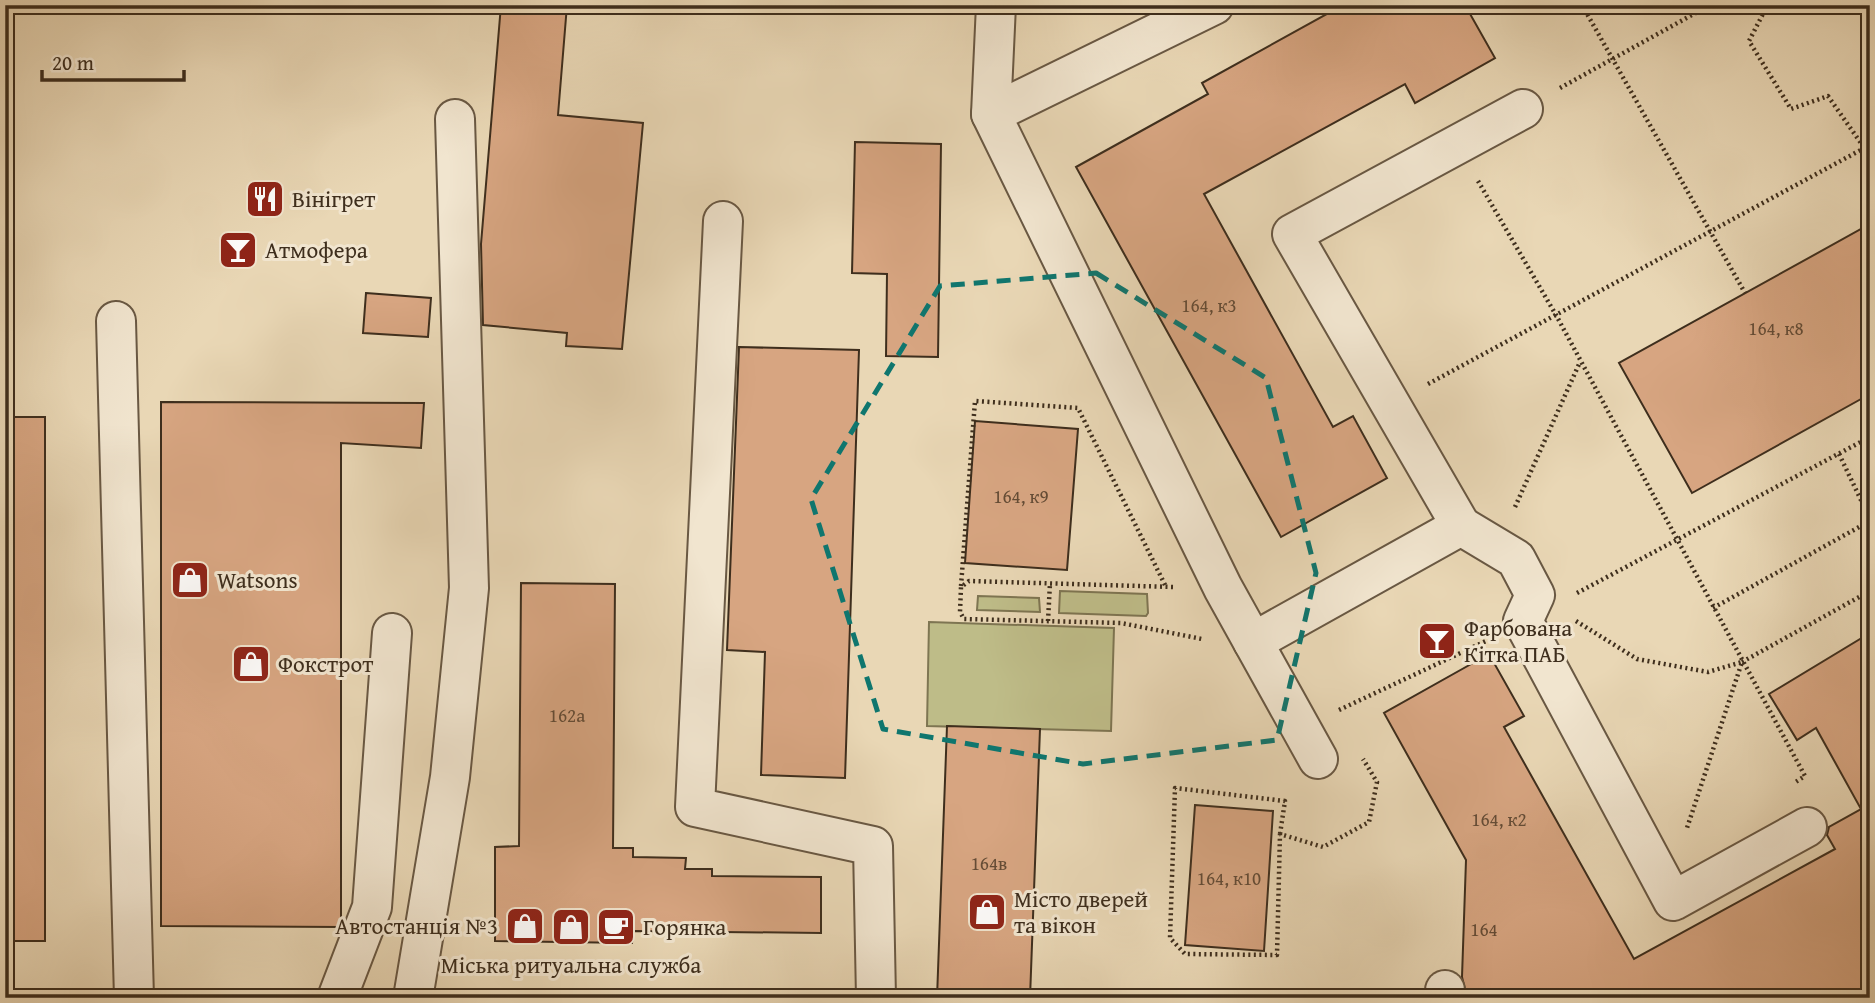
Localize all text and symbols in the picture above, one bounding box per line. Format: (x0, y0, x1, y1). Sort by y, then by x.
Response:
scale bar (42, 38, 184, 82)
text: 20 m (52, 47, 94, 78)
restaurant icon: Вінігрет (244, 178, 286, 220)
place label: Вінігрет (292, 182, 375, 215)
bar icon: Атмофера (217, 229, 259, 271)
place label: Атмофера (265, 233, 368, 266)
house number: 164, к3 (1181, 291, 1237, 319)
house number: 164, к8 (1748, 314, 1804, 342)
house number: 164, к9 (993, 482, 1049, 510)
shop icon: Watsons (169, 559, 211, 601)
place label: Watsons (217, 563, 298, 596)
place label: Фарбована Кітка ПАБ (1464, 611, 1572, 670)
bar icon: Фарбована Кітка ПАБ (1416, 620, 1458, 662)
shop icon: Фокстрот (230, 643, 272, 685)
place label: Фокстрот (278, 647, 373, 680)
house number: 162а (549, 701, 585, 729)
house number: 164, к2 (1471, 805, 1527, 833)
house number: 164в (971, 849, 1007, 877)
house number: 164, к10 (1197, 864, 1261, 892)
place label: Місто дверей та вікон (1014, 882, 1148, 941)
shop icon: Місто дверей та вікон (966, 891, 1008, 933)
shop icon: Автостанція №3 (504, 905, 546, 947)
shop icon: Міська ритуальна служба (550, 906, 592, 948)
cafe icon: Горянка (595, 906, 637, 948)
place label: Автостанція №3 (335, 909, 498, 942)
place label: Горянка (643, 910, 726, 943)
house number: 164 (1470, 915, 1498, 943)
place label: Міська ритуальна служба (441, 948, 701, 981)

